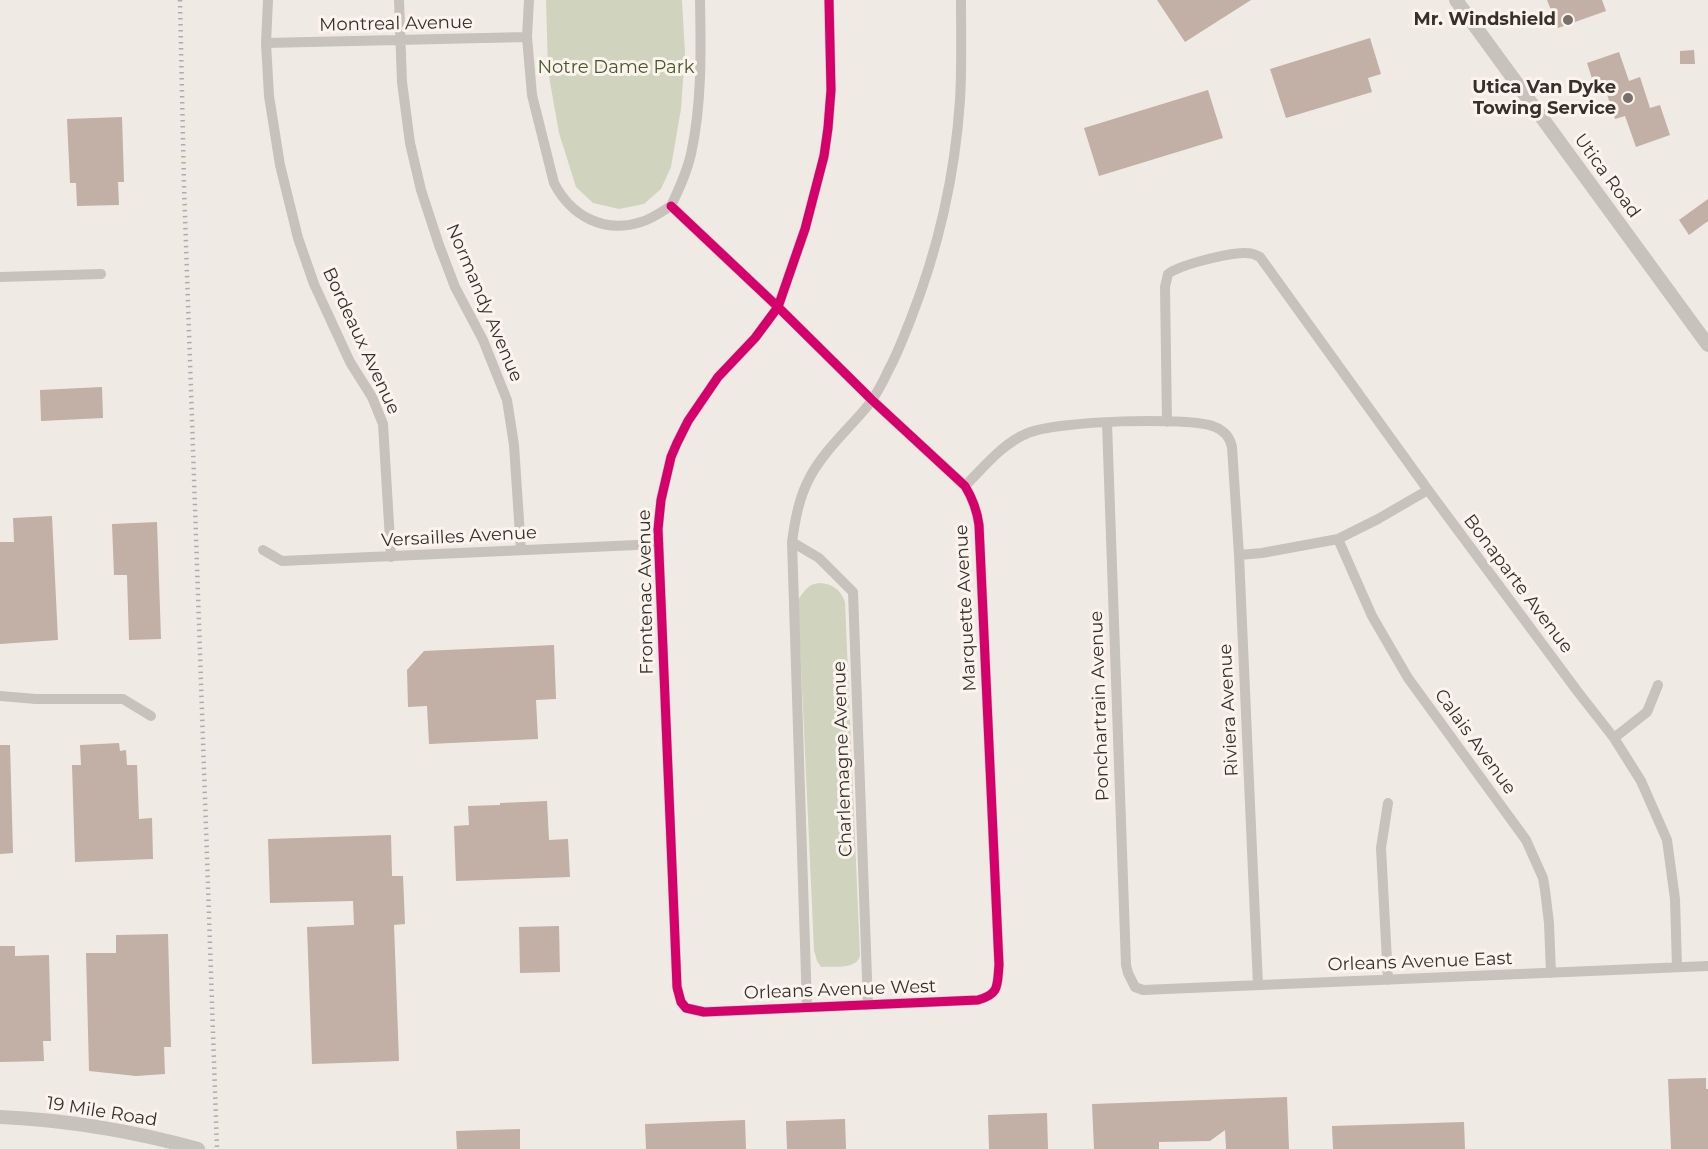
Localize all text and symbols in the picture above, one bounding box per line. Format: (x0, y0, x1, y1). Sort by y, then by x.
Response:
place label: Mr. Windshield (1414, 9, 1556, 31)
street label: Montreal Avenue (319, 12, 473, 36)
marker: Mr. Windshield (1561, 13, 1575, 27)
park label: Notre Dame Park (537, 57, 695, 79)
place label: Utica Van Dyke Towing Service (1472, 77, 1616, 119)
marker: Utica Van Dyke Towing Service (1621, 91, 1635, 105)
street label: Utica Road (1569, 130, 1645, 222)
street label: Normandy Avenue (441, 221, 527, 385)
street label: Bordeaux Avenue (317, 264, 405, 418)
street label: Frontenac Avenue (634, 509, 658, 675)
street label: Bonaparte Avenue (1459, 510, 1577, 658)
street label: Versailles Avenue (381, 522, 537, 552)
street label: Marquette Avenue (951, 524, 981, 692)
street label: Ponchartrain Avenue (1086, 610, 1114, 802)
street label: Riviera Avenue (1215, 643, 1243, 777)
street label: Charlemagne Avenue (829, 661, 857, 857)
street label: Calais Avenue (1430, 685, 1520, 799)
street label: Orleans Avenue East (1327, 948, 1513, 976)
street label: Orleans Avenue West (743, 976, 937, 1004)
street label: 19 Mile Road (45, 1093, 159, 1131)

